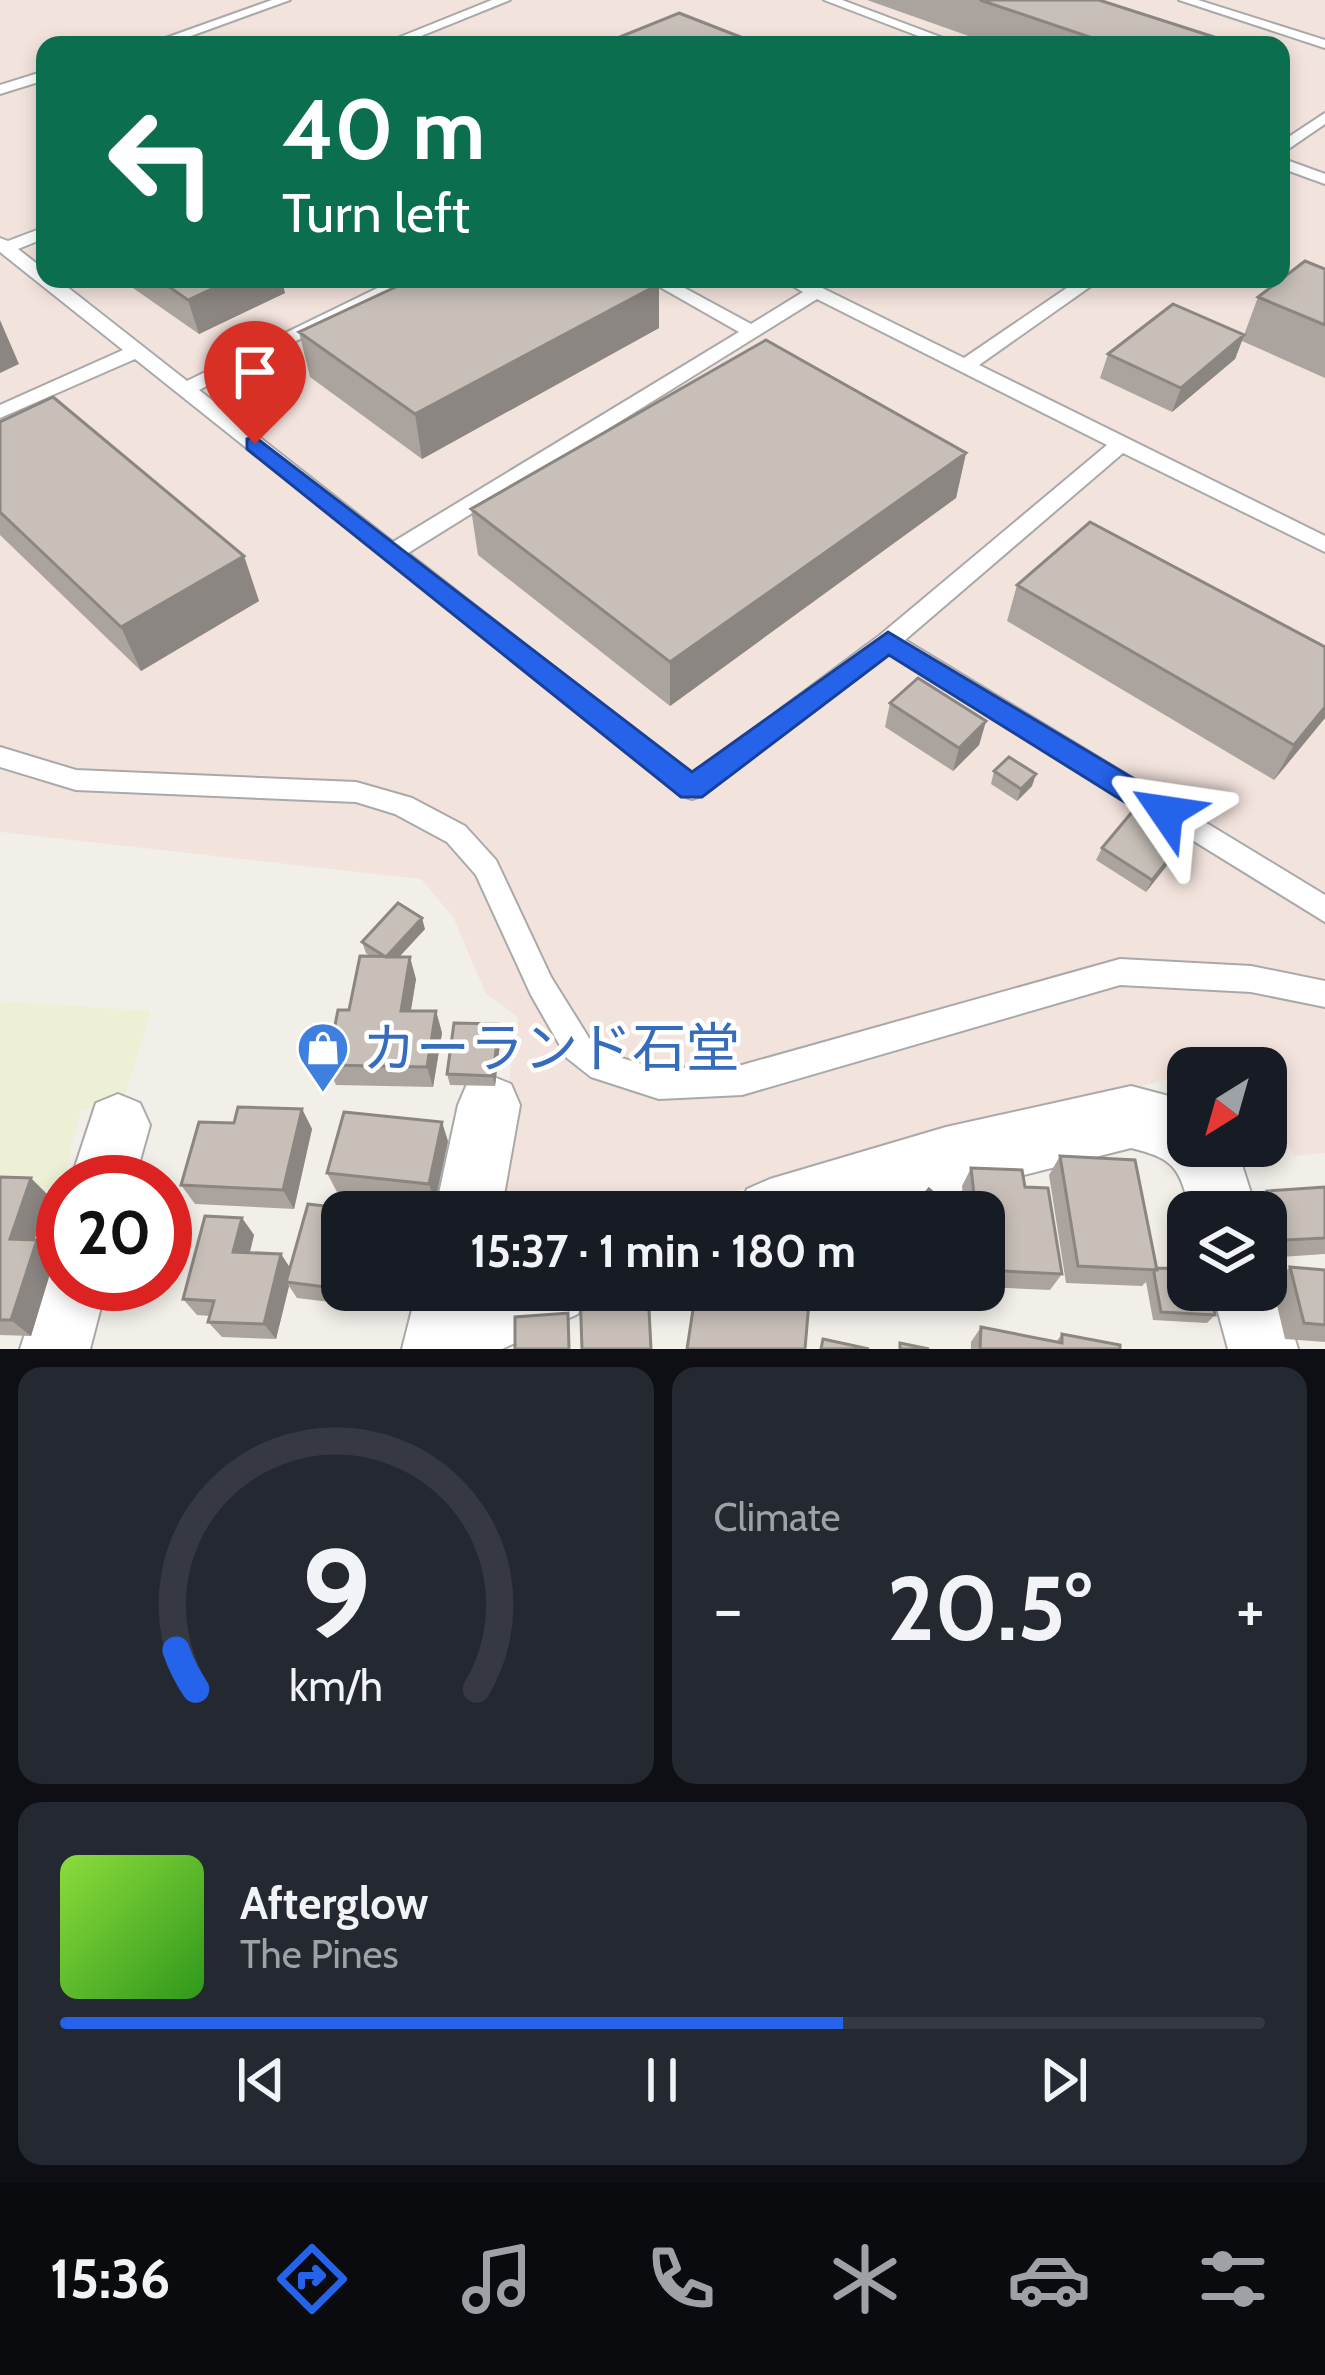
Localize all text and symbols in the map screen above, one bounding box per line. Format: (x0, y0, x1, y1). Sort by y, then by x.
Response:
text: 40 m (282, 78, 485, 180)
icon: left (84, 84, 240, 240)
text: Turn left (282, 180, 470, 246)
pin (204, 321, 306, 444)
icon: arrive (222, 339, 288, 405)
position arrow (1103, 749, 1229, 875)
place label: カーランド石堂 (362, 1015, 740, 1081)
shop icon: カーランド石堂 (295, 1020, 351, 1094)
north arrow (1167, 1047, 1287, 1167)
map controls (1167, 1047, 1287, 1311)
speed limit sign: 20 (36, 1155, 192, 1311)
button: layers (1167, 1191, 1287, 1311)
text: 15:37 · 1 min · 180 m (470, 1224, 856, 1278)
text: Climate (714, 1493, 840, 1541)
text: 9 (301, 1518, 371, 1669)
text: 20.5° (887, 1553, 1091, 1663)
text: − (714, 1568, 743, 1649)
text: + (1236, 1568, 1265, 1649)
text: km/h (289, 1659, 383, 1711)
text: Afterglow (240, 1876, 428, 1930)
text: The Pines (240, 1930, 399, 1978)
icon: previous (228, 2047, 294, 2113)
icon: pause (629, 2047, 695, 2113)
icon: next (1031, 2047, 1097, 2113)
icon: directions (270, 2237, 354, 2321)
icon: music (455, 2237, 539, 2321)
icon: phone (639, 2237, 723, 2321)
icon: climate (823, 2237, 907, 2321)
icon: car (1007, 2237, 1091, 2321)
icon: filters (1191, 2237, 1275, 2321)
text: 15:36 (50, 2246, 170, 2312)

